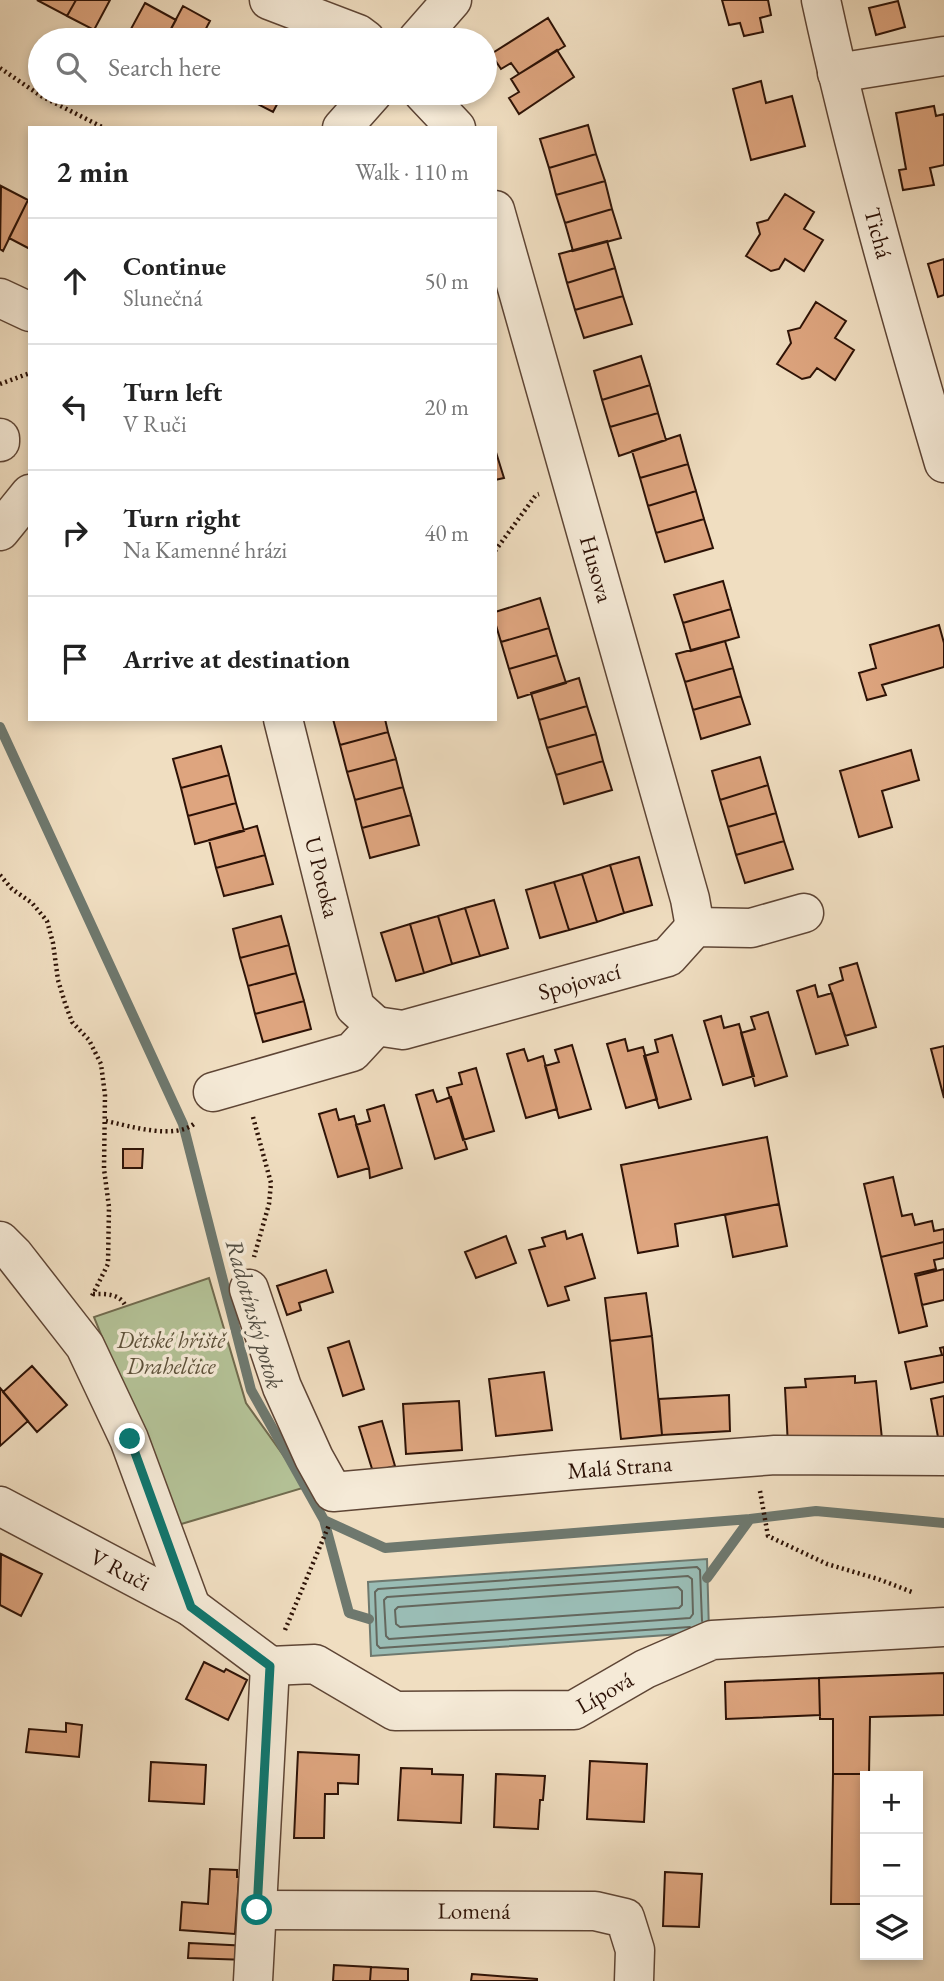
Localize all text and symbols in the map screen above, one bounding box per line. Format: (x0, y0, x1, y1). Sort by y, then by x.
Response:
search box (28, 28, 497, 105)
icon: search (52, 48, 90, 86)
text: Search here (108, 50, 221, 84)
text: 2 min (56, 152, 129, 191)
text: Walk · 110 m (355, 157, 469, 187)
street label: Tichá (857, 204, 900, 263)
text: Continue (123, 249, 226, 283)
icon: ahead (56, 262, 94, 300)
text: 50 m (424, 266, 469, 296)
text: Slunečná (123, 283, 203, 313)
text: Turn left (123, 375, 222, 409)
icon: left (56, 388, 94, 426)
text: 20 m (424, 392, 469, 422)
text: V Ruči (123, 409, 187, 439)
text: Turn right (123, 501, 241, 535)
icon: right (56, 514, 94, 552)
text: 40 m (424, 518, 469, 548)
street label: Husova (573, 532, 621, 607)
text: Na Kamenné hrázi (123, 535, 287, 565)
icon: arrive (56, 640, 94, 678)
text: Arrive at destination (123, 642, 350, 676)
street label: U Potoka (298, 833, 347, 922)
street label: Spojovací (535, 956, 624, 1007)
water label: Radotínský potok (219, 1236, 291, 1392)
park label: Dětské hřiště Drahelčice (116, 1325, 227, 1381)
route end (114, 1423, 145, 1454)
street label: Malá Strana (566, 1448, 674, 1486)
street label: V Ruči (85, 1541, 156, 1598)
street label: Lípová (571, 1664, 639, 1721)
map controls (860, 1771, 923, 1960)
button: + (860, 1771, 923, 1834)
button: − (860, 1834, 923, 1897)
route start (241, 1894, 272, 1925)
street label: Lomená (437, 1896, 511, 1926)
button: layers (860, 1897, 923, 1960)

